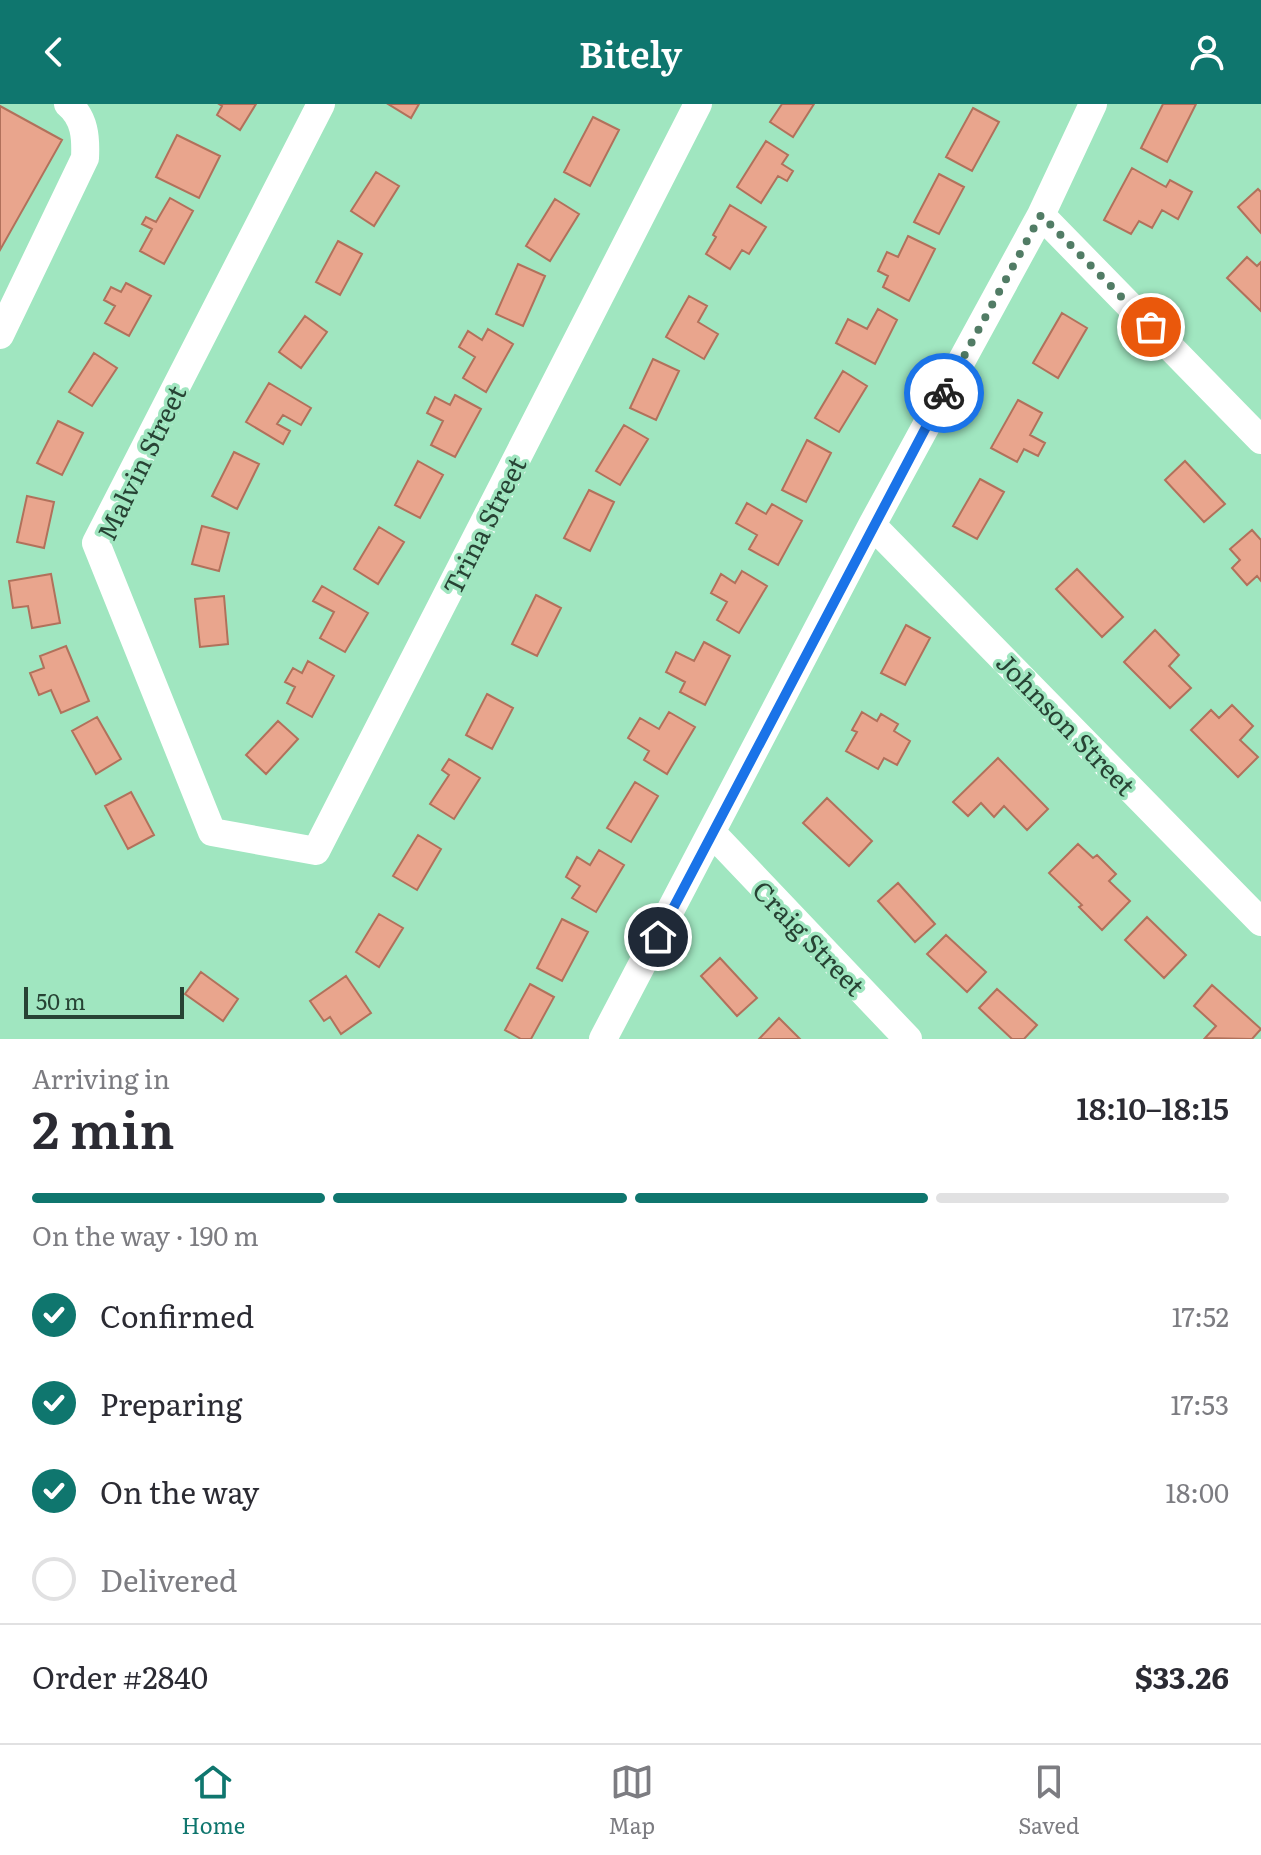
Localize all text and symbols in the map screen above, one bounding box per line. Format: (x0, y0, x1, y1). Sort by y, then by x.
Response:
text: Bitely (579, 26, 682, 79)
icon: back (32, 30, 76, 74)
icon: person (1185, 30, 1229, 74)
pin (1117, 293, 1185, 361)
icon: bag (1129, 305, 1173, 349)
courier (904, 353, 984, 433)
icon: bike (922, 371, 966, 415)
street label: Malvin Street (86, 377, 195, 546)
street label: Trina Street (432, 449, 535, 601)
street label: Johnson Street (988, 643, 1146, 804)
street label: Craig Street (745, 870, 876, 1004)
pin (624, 903, 692, 971)
icon: home (636, 915, 680, 959)
scale bar (24, 983, 184, 1019)
text: 50 m (36, 984, 86, 1017)
text: Arriving in (32, 1058, 170, 1097)
text: 18:10–18:15 (1077, 1085, 1229, 1129)
text: 2 min (32, 1088, 175, 1165)
text: On the way · 190 m (32, 1215, 259, 1254)
icon: check (32, 1293, 76, 1337)
text: Confirmed (100, 1293, 254, 1337)
text: 17:52 (1172, 1296, 1229, 1335)
icon: check (32, 1381, 76, 1425)
text: Preparing (100, 1381, 242, 1425)
text: 17:53 (1171, 1384, 1229, 1423)
icon: check (32, 1469, 76, 1513)
text: On the way (100, 1469, 259, 1513)
text: 18:00 (1165, 1472, 1229, 1511)
text: Delivered (100, 1557, 237, 1601)
text: Order #2840 (32, 1654, 208, 1698)
text: $33.26 (1135, 1654, 1229, 1698)
tab: Home (182, 1760, 245, 1841)
tab: Map (608, 1760, 655, 1841)
tab: Saved (1018, 1760, 1079, 1841)

